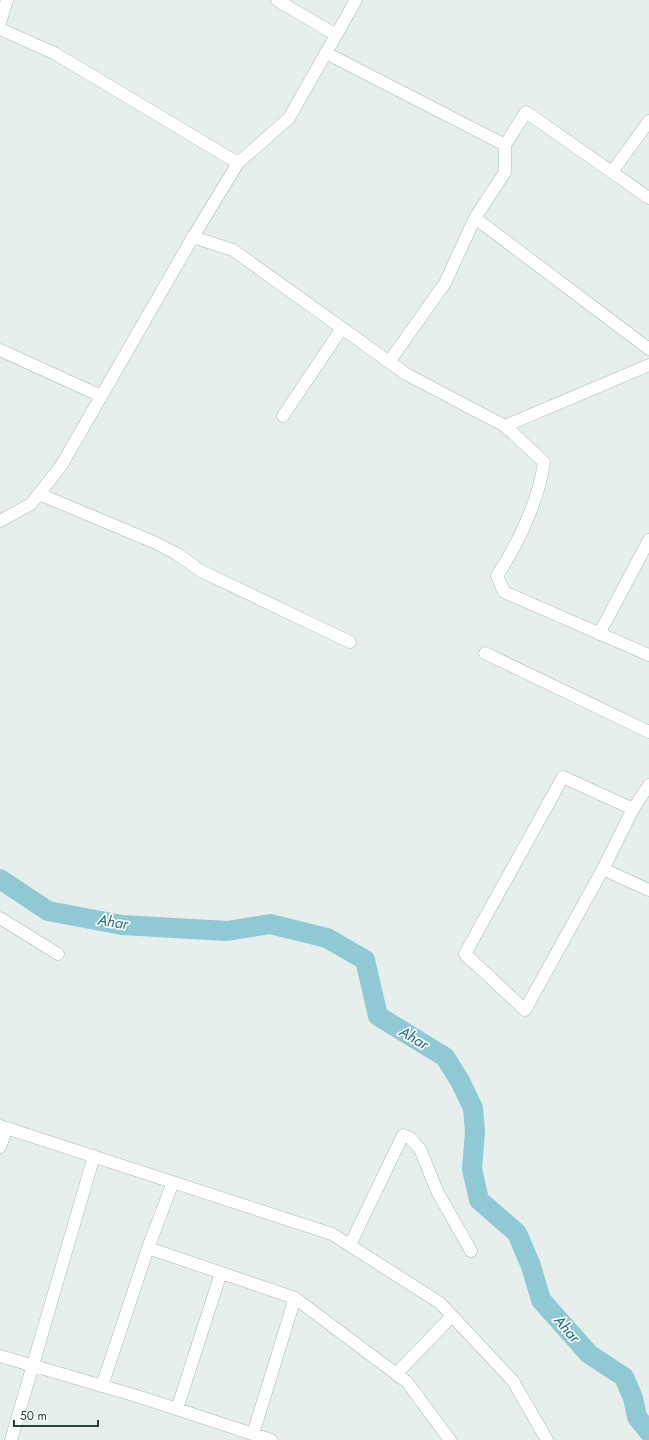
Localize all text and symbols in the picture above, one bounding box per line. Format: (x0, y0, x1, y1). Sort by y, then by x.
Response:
water label: Ahar (95, 909, 131, 935)
water label: Ahar (394, 1020, 434, 1056)
water label: Ahar (548, 1310, 586, 1348)
scale bar (14, 1402, 98, 1428)
text: 50 m (20, 1407, 47, 1425)

